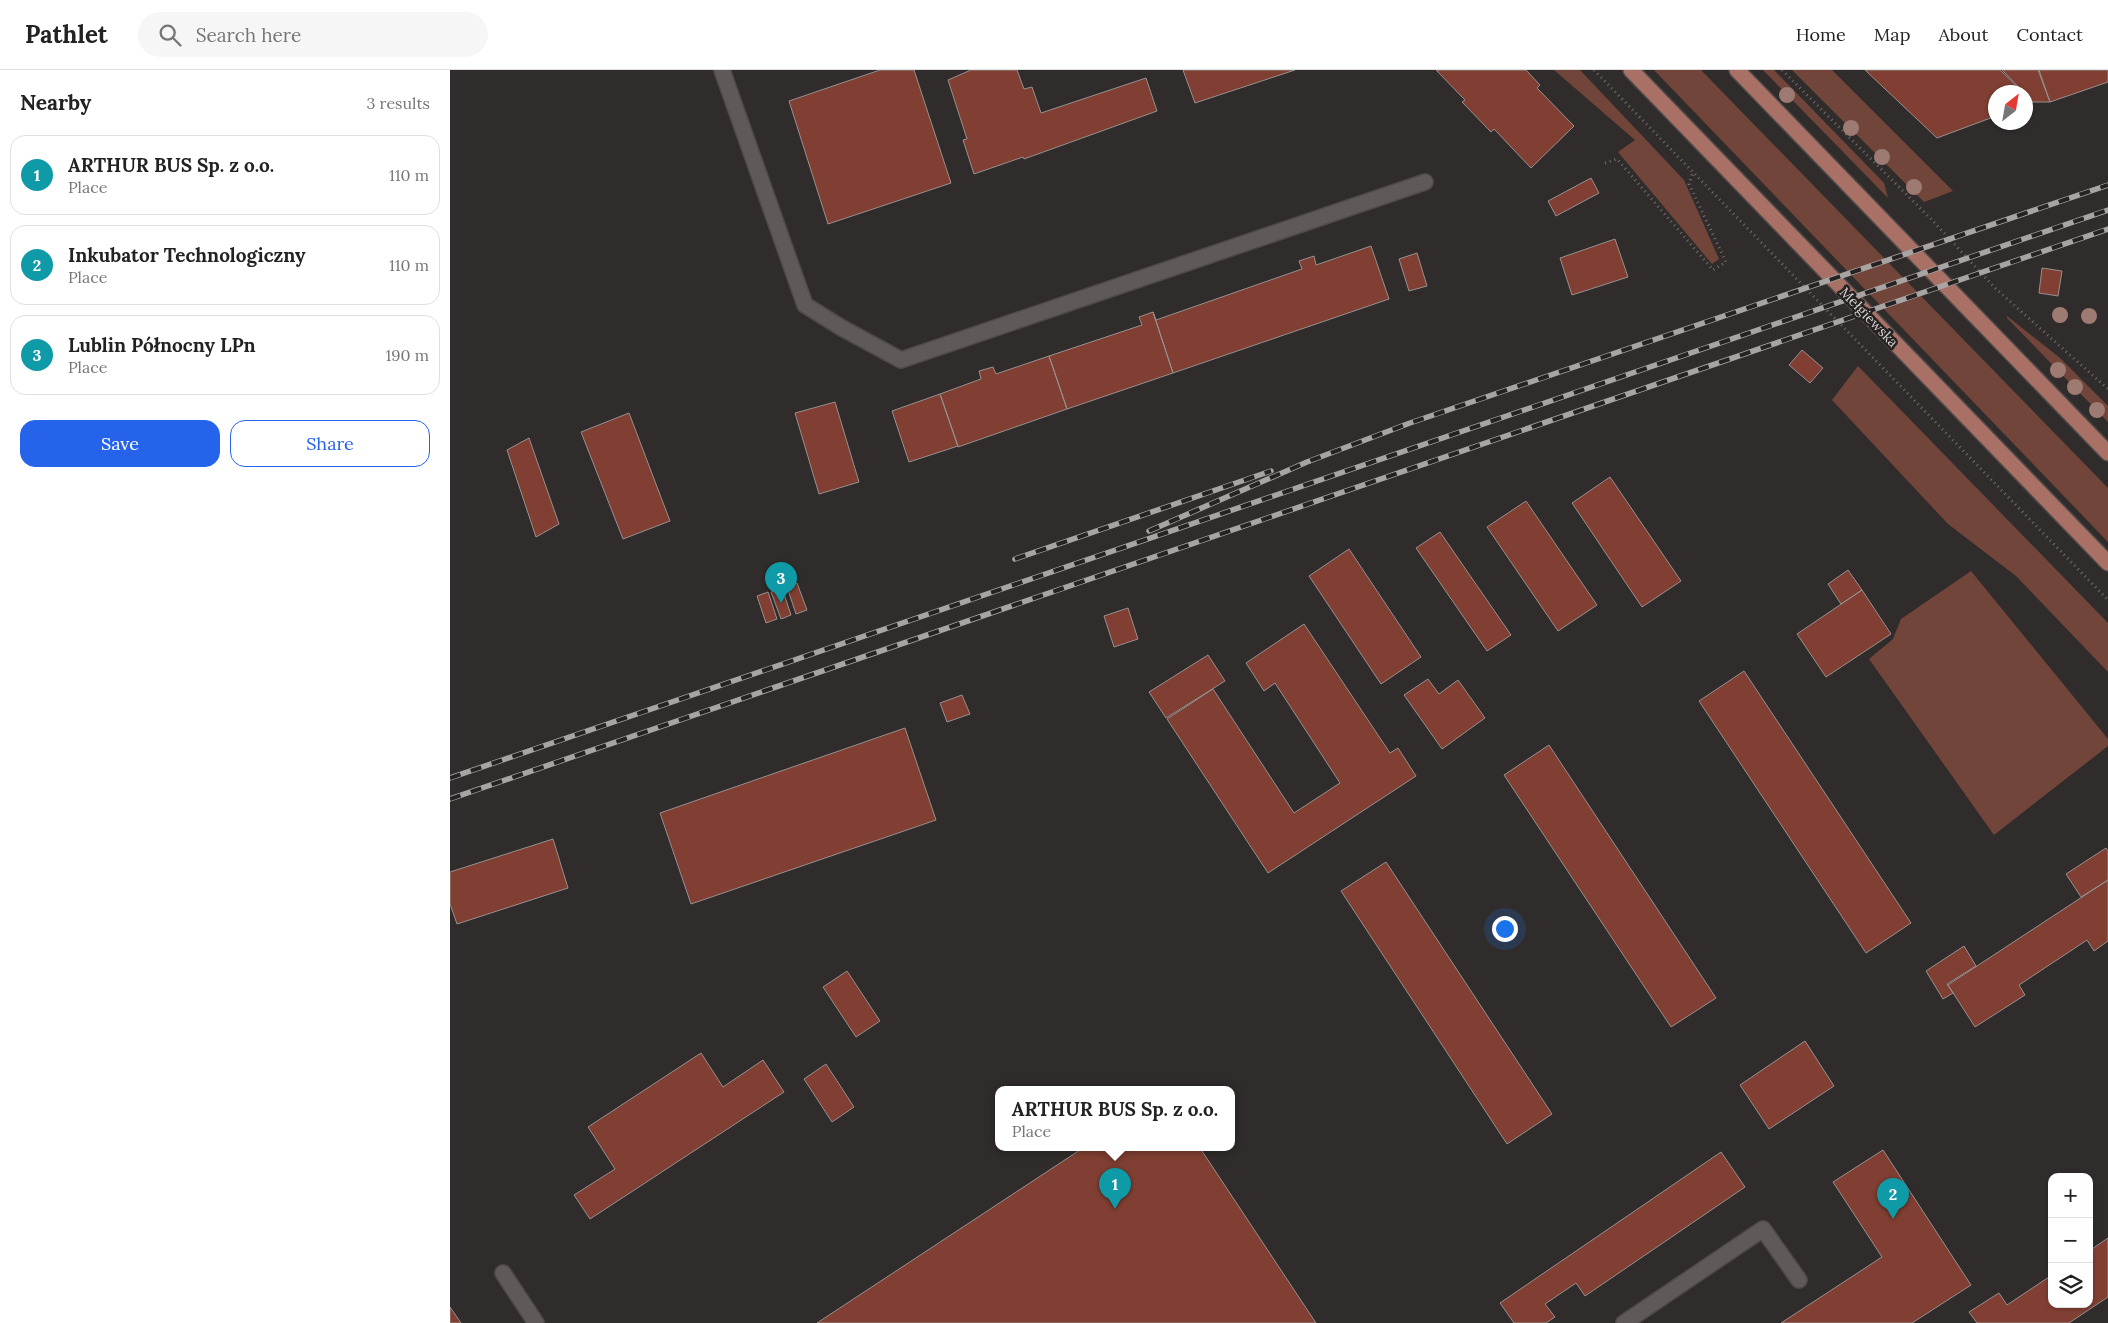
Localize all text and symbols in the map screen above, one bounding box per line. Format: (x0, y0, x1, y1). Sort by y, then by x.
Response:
search box (138, 12, 488, 57)
text: Pathlet (25, 19, 108, 50)
icon: search (156, 21, 184, 49)
text: Search here (196, 23, 301, 47)
text: Home (1796, 23, 1846, 46)
text: Map (1874, 23, 1910, 46)
text: About (1938, 23, 1988, 46)
text: Contact (2016, 23, 2083, 46)
north arrow (1988, 85, 2033, 130)
text: Nearby (20, 89, 91, 116)
text: 3 results (366, 93, 430, 113)
text: ARTHUR BUS Sp. z o.o. (68, 153, 274, 177)
text: 1 (34, 165, 40, 185)
text: 110 m (389, 165, 429, 185)
text: Place (68, 177, 107, 197)
text: Inkubator Technologiczny (68, 243, 306, 267)
text: 2 (33, 255, 41, 275)
text: 110 m (389, 255, 429, 275)
text: Place (68, 267, 107, 287)
street label: Mełgiewska (1836, 283, 1902, 351)
text: Lublin Północny LPn (68, 333, 256, 357)
text: 3 (33, 345, 41, 365)
text: 190 m (385, 345, 429, 365)
text: Place (68, 357, 107, 377)
button: Save (20, 420, 220, 467)
button: Share (230, 420, 430, 467)
pin: 3 (765, 562, 797, 603)
your location (1492, 916, 1518, 942)
popup (995, 1086, 1235, 1151)
text: ARTHUR BUS Sp. z o.o. (1012, 1097, 1218, 1121)
text: Place (1012, 1121, 1051, 1141)
pin: 1 (1099, 1168, 1131, 1209)
map controls (2048, 1173, 2093, 1308)
button: + (2048, 1173, 2093, 1218)
pin: 2 (1877, 1178, 1909, 1219)
button: − (2048, 1218, 2093, 1263)
button: layers (2048, 1263, 2093, 1308)

